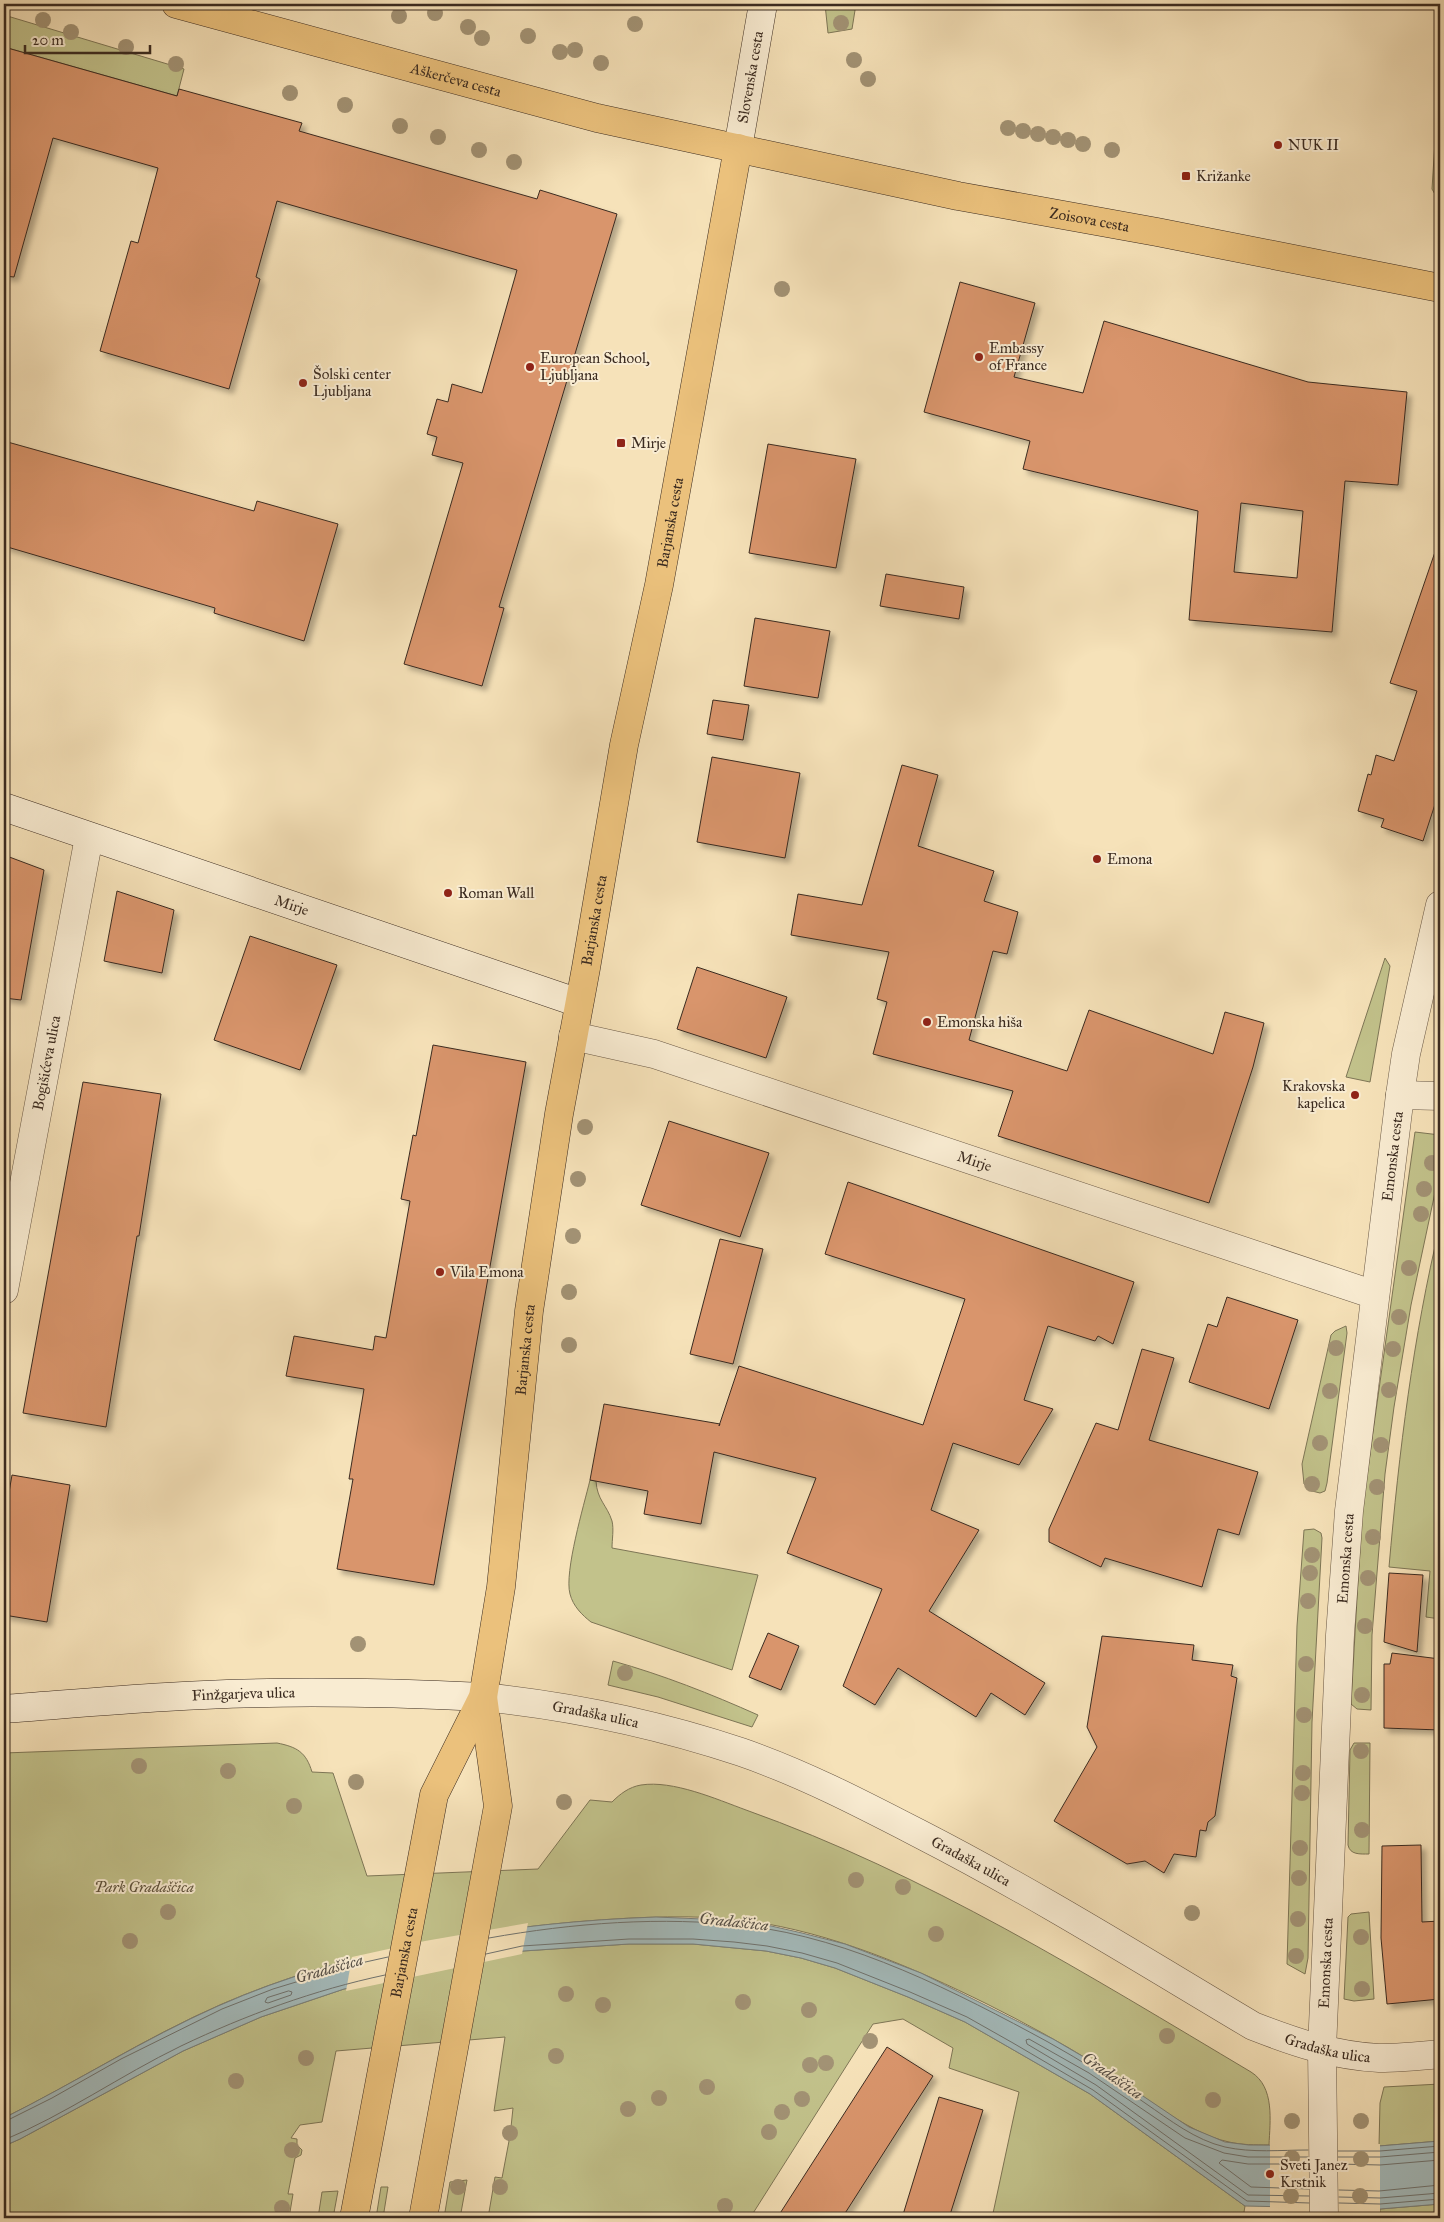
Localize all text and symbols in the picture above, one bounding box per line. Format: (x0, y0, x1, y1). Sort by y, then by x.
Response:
scale bar (25, 22, 150, 54)
street label: Slovenska cesta (733, 29, 767, 125)
text: 20 m (32, 31, 64, 49)
street label: Aškerčeva cesta (408, 59, 504, 101)
place label: NUK II (1288, 136, 1339, 154)
marker: NUK II (1272, 139, 1284, 151)
place label: Križanke (1196, 167, 1251, 185)
marker: Križanke (1180, 170, 1192, 182)
street label: Zoisova cesta (1048, 204, 1131, 236)
place label: Embassy of France (989, 339, 1047, 374)
place label: European School, Ljubljana (540, 349, 650, 384)
marker: Embassy of France (973, 351, 985, 363)
marker: European School, Ljubljana (524, 361, 536, 373)
place label: Šolski center Ljubljana (313, 364, 391, 400)
marker: Šolski center Ljubljana (297, 377, 309, 389)
place label: Mirje (631, 434, 666, 452)
marker: Mirje (615, 437, 627, 449)
street label: Barjanska cesta (653, 475, 687, 569)
place label: Emona (1107, 850, 1153, 868)
marker: Emona (1091, 853, 1103, 865)
street label: Barjanska cesta (578, 873, 611, 967)
place label: Roman Wall (458, 884, 535, 902)
marker: Roman Wall (442, 887, 454, 899)
street label: Mirje (272, 891, 311, 919)
street label: Bogišićeva ulica (29, 1013, 64, 1112)
place label: Emonska hiša (937, 1013, 1023, 1031)
marker: Emonska hiša (921, 1016, 933, 1028)
place label: Krakovska kapelica (1282, 1077, 1346, 1112)
marker: Krakovska kapelica (1349, 1089, 1361, 1101)
street label: Emonska cesta (1378, 1110, 1407, 1203)
street label: Mirje (955, 1147, 994, 1175)
place label: Vila Emona (449, 1263, 524, 1281)
marker: Vila Emona (434, 1266, 446, 1278)
street label: Barjanska cesta (511, 1302, 539, 1396)
street label: Emonska cesta (1333, 1512, 1358, 1605)
street label: Finžgarjeva ulica (191, 1684, 296, 1704)
street label: Gradaška ulica (551, 1697, 641, 1732)
street label: Gradaška ulica (928, 1832, 1014, 1890)
park label: Park Gradaščica (94, 1878, 194, 1896)
street label: Barjanska cesta (387, 1905, 422, 1999)
water label: Gradaščica (698, 1908, 770, 1935)
street label: Emonska cesta (1315, 1917, 1337, 2009)
water label: Gradaščica (293, 1950, 366, 1987)
street label: Gradaška ulica (1282, 2029, 1372, 2066)
water label: Gradaščica (1079, 2048, 1147, 2103)
place label: Sveti Janez Krstnik (1280, 2156, 1348, 2191)
marker: Sveti Janez Krstnik (1264, 2168, 1276, 2180)

